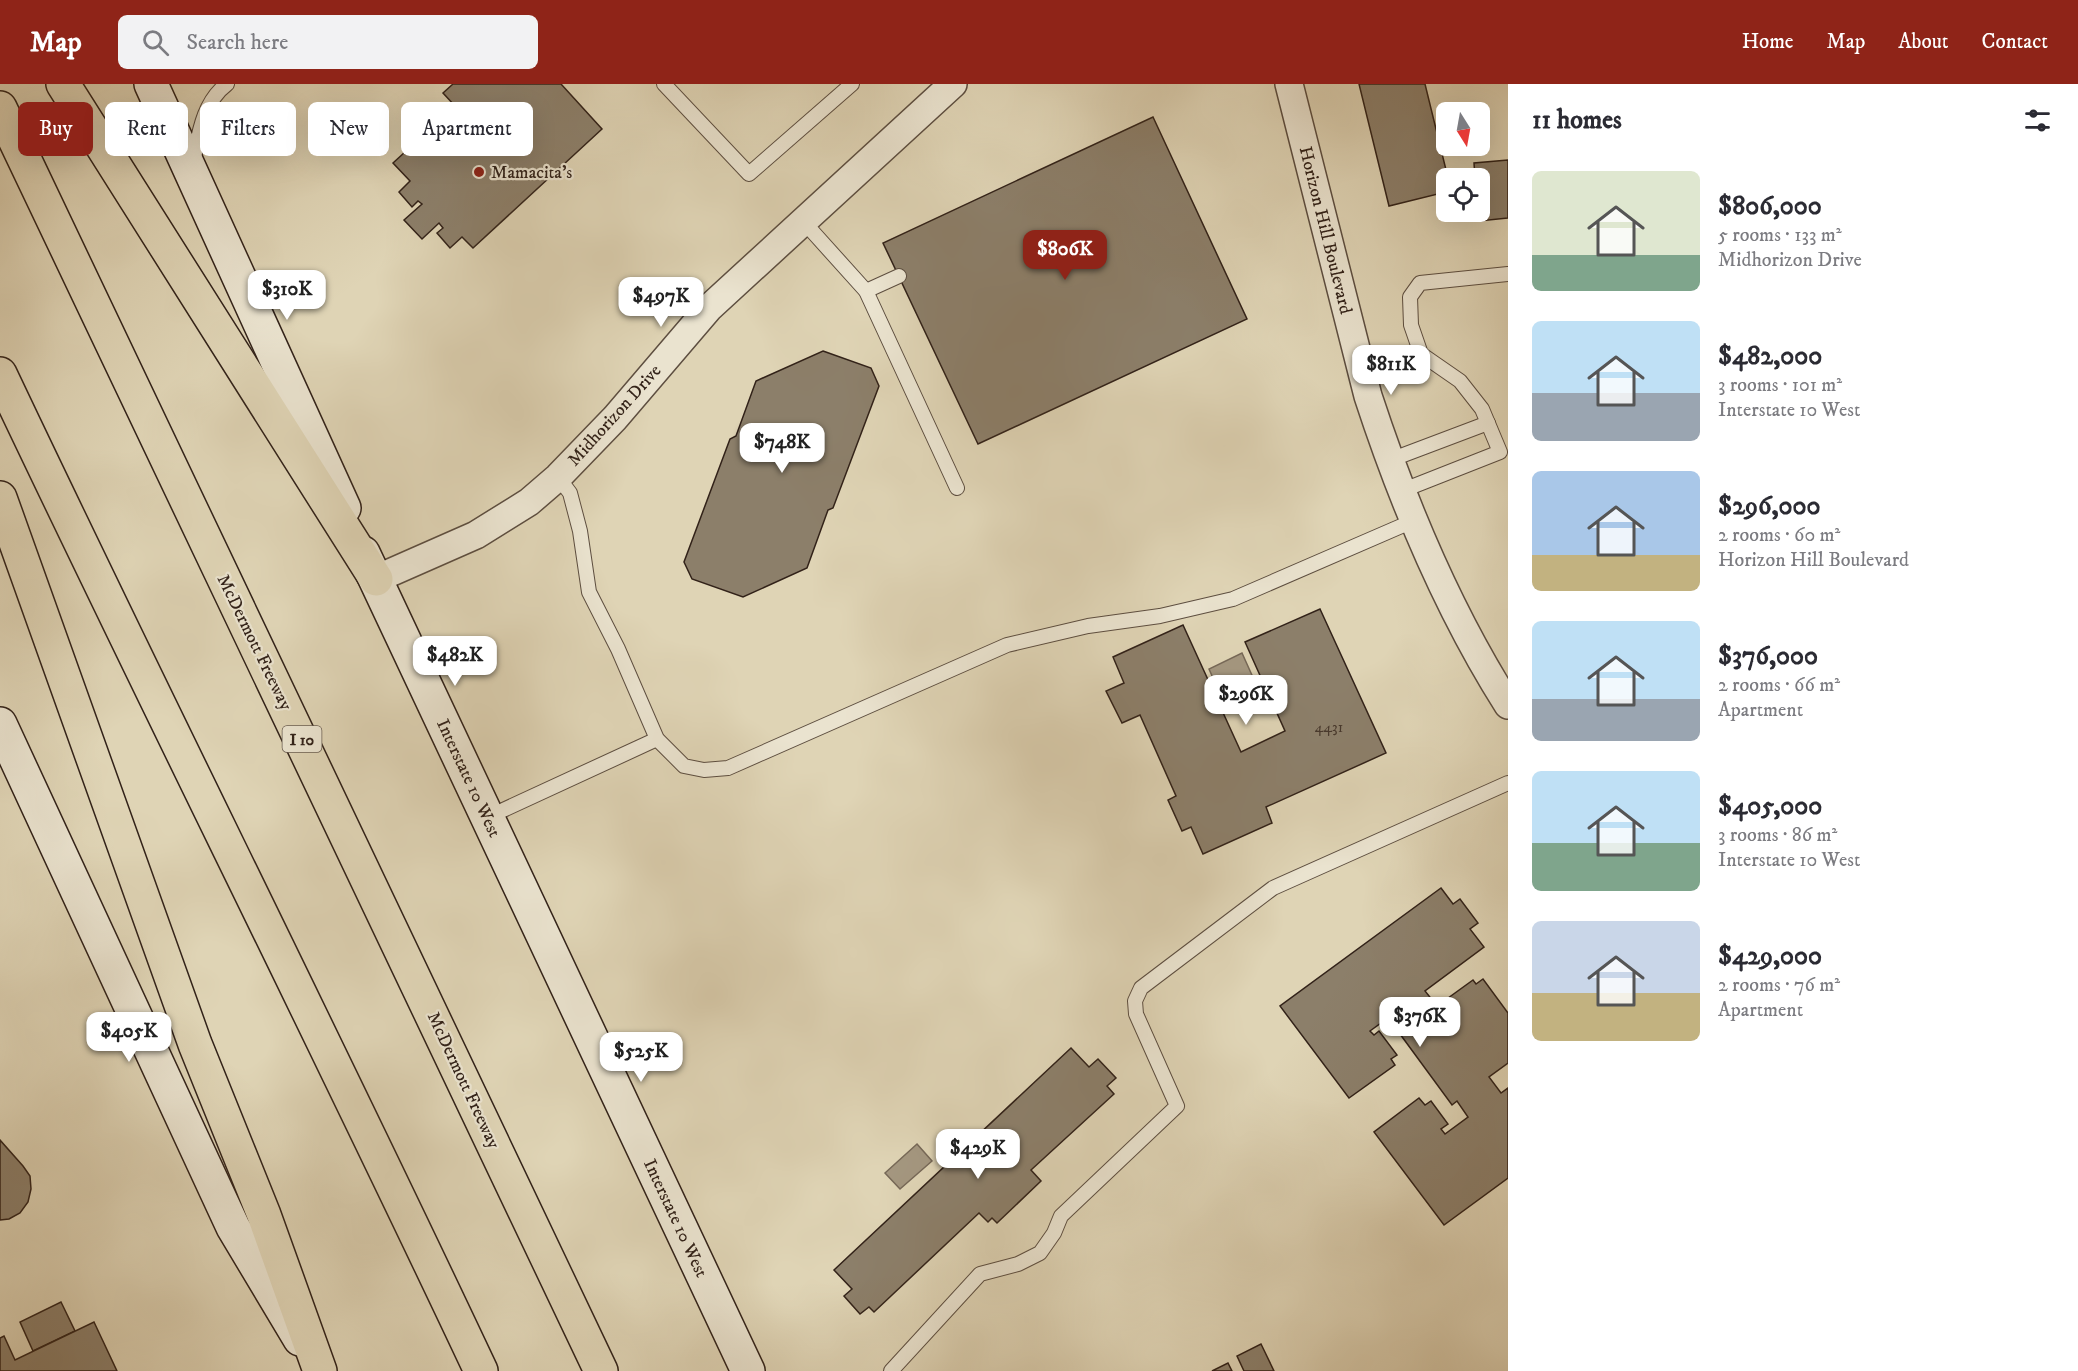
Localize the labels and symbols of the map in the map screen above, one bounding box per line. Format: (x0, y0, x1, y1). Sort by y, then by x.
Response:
north arrow (1436, 102, 1490, 156)
street label: Horizon Hill Boulevard (1294, 144, 1357, 316)
place label: Mamacita's (491, 162, 572, 184)
marker: Mamacita's (472, 165, 486, 179)
pin: $806K (1023, 230, 1107, 281)
pin: $310K (245, 270, 329, 321)
pin: $497K (619, 277, 703, 328)
pin: $811K (1349, 345, 1433, 396)
street label: Midhorizon Drive (563, 360, 666, 471)
pin: $748K (740, 423, 824, 474)
street label: McDermott Freeway (212, 571, 297, 714)
pin: $482K (413, 636, 497, 687)
pin: $296K (1204, 675, 1288, 726)
street label: Interstate 10 West (431, 716, 505, 841)
house number: 4431 (1315, 718, 1343, 737)
road number: I 10 (282, 726, 322, 752)
pin: $376K (1378, 997, 1462, 1048)
street label: McDermott Freeway (422, 1009, 505, 1153)
pin: $405K (87, 1012, 171, 1063)
pin: $525K (599, 1032, 683, 1083)
pin: $429K (936, 1129, 1020, 1180)
street label: Interstate 10 West (638, 1156, 712, 1281)

